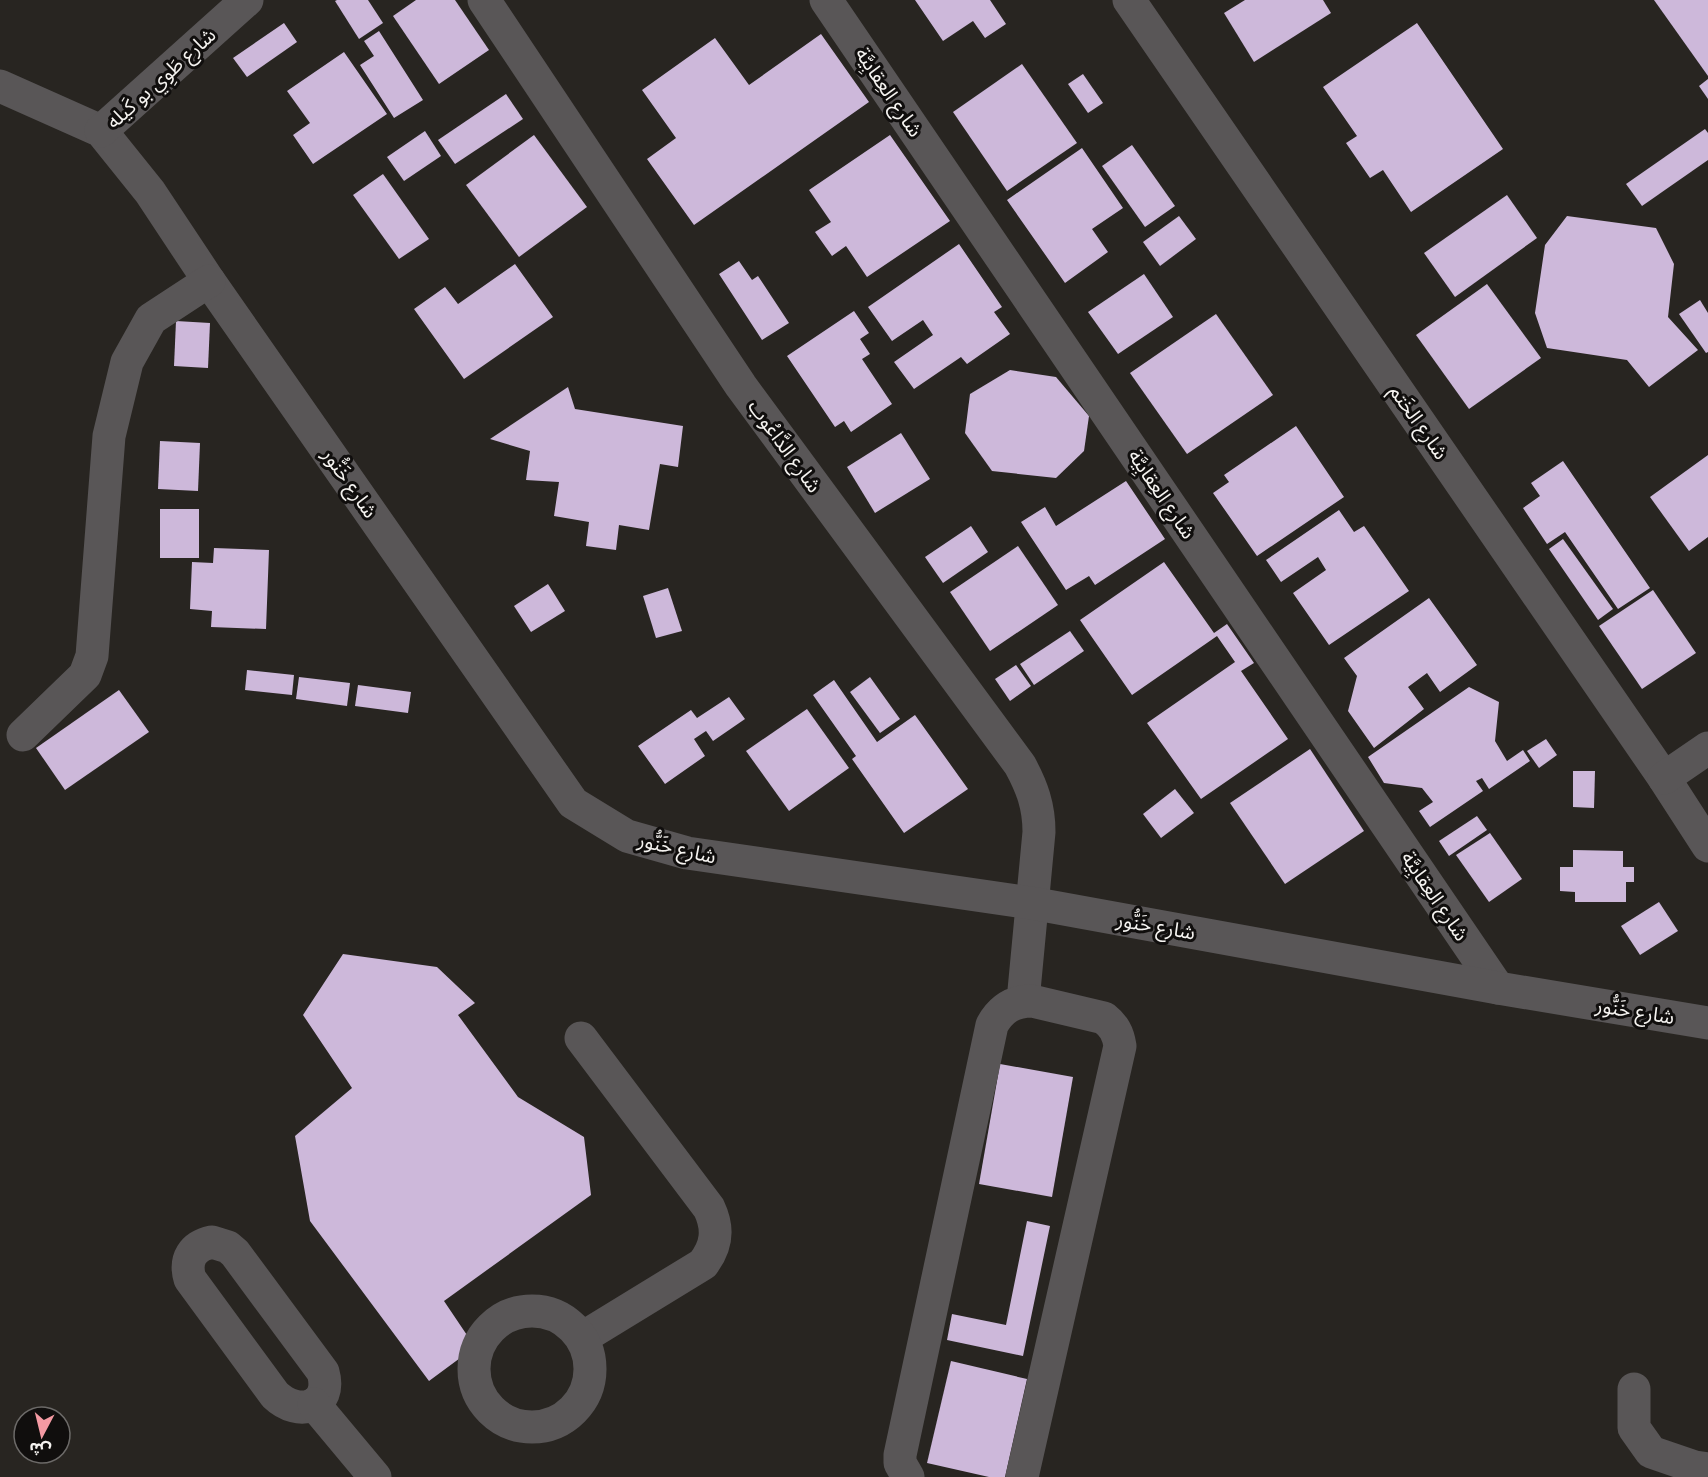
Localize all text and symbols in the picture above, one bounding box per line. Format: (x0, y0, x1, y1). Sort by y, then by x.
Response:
street label: شارع طَوِي بو كَيله (101, 22, 223, 136)
street label: شارع العِقابِيَّة (848, 42, 929, 143)
street label: شارع الخَتم (1382, 380, 1454, 466)
street label: شارع الدَّاعُوب (741, 394, 828, 499)
street label: شارع خَنُّور (314, 441, 385, 524)
street label: شارع العِقابِيَّة (1121, 444, 1202, 545)
street label: شارع خَنُّور (634, 825, 719, 872)
street label: شارع العِقابِيَّة (1394, 846, 1475, 947)
street label: شارع خَنُّور (1113, 905, 1198, 948)
street label: شارع خَنُّور (1592, 990, 1677, 1032)
north arrow (12, 1405, 72, 1465)
text: ش (28, 1438, 52, 1461)

